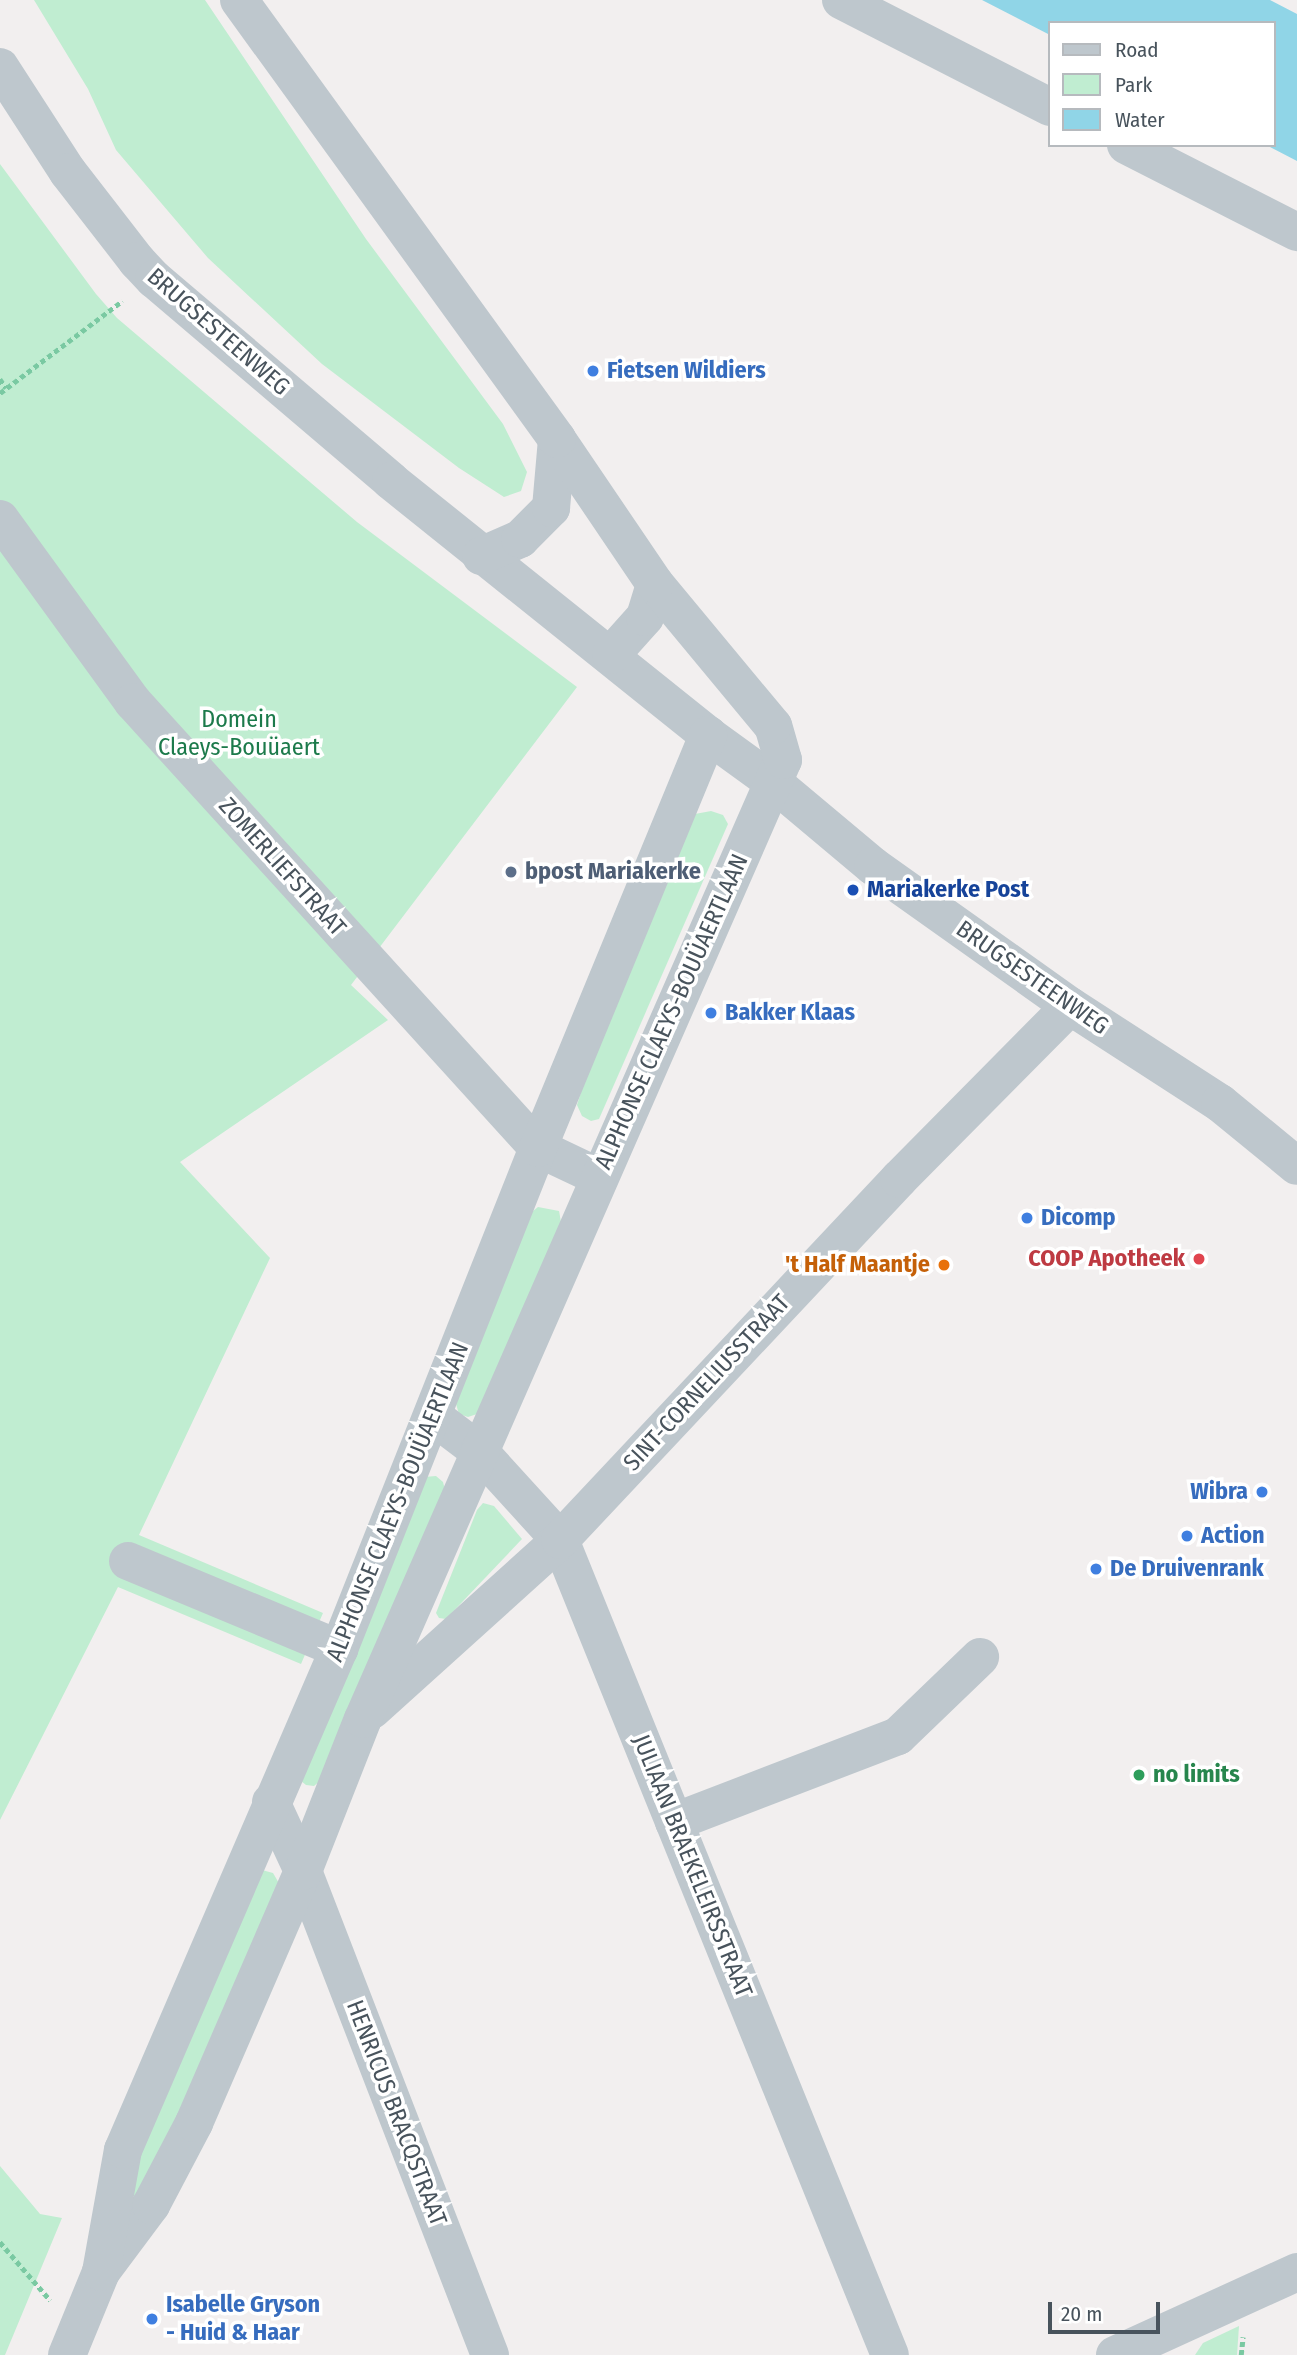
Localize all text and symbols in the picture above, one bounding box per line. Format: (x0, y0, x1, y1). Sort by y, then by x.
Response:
legend (1048, 21, 1276, 147)
text: Road (1115, 37, 1159, 63)
text: Park (1115, 72, 1152, 98)
text: Water (1115, 107, 1165, 133)
street label: BRUGSESTEENWEG (141, 262, 295, 402)
place label: Fietsen Wildiers (607, 357, 766, 385)
marker: Fietsen Wildiers (585, 363, 601, 379)
park label: Domein Claeys-Bouüaert (158, 706, 320, 762)
street label: ZOMERLIEFSTRAAT (212, 792, 352, 942)
street label: ALPHONSE CLAEYS-BOUÜAERTLAAN (589, 850, 755, 1174)
place label: bpost Mariakerke (525, 858, 701, 886)
marker: bpost Mariakerke (503, 864, 519, 880)
place label: Mariakerke Post (867, 876, 1029, 904)
marker: Mariakerke Post (845, 882, 861, 898)
street label: BRUGSESTEENWEG (950, 915, 1114, 1041)
place label: Bakker Klaas (725, 999, 855, 1027)
marker: Bakker Klaas (703, 1005, 719, 1021)
place label: Dicomp (1041, 1204, 1116, 1232)
marker: Dicomp (1019, 1210, 1035, 1226)
place label: COOP Apotheek (1028, 1245, 1185, 1273)
place label: 't Half Maantje (785, 1251, 930, 1279)
marker: COOP Apotheek (1191, 1251, 1207, 1267)
marker: 't Half Maantje (936, 1257, 952, 1273)
street label: SINT-CORNELIUSSTRAAT (618, 1289, 796, 1477)
street label: ALPHONSE CLAEYS-BOUÜAERTLAAN (321, 1338, 475, 1666)
place label: Wibra (1190, 1478, 1248, 1506)
marker: Wibra (1254, 1484, 1270, 1500)
place label: Action (1201, 1522, 1265, 1550)
marker: Action (1179, 1528, 1195, 1544)
place label: De Druivenrank (1110, 1555, 1264, 1583)
marker: De Druivenrank (1088, 1561, 1104, 1577)
street label: JULIAAN BRAEKELEIRSSTRAAT (626, 1731, 758, 2001)
place label: no limits (1153, 1761, 1240, 1789)
marker: no limits (1131, 1767, 1147, 1783)
street label: HENRICUS BRACQSTRAAT (340, 1996, 452, 2230)
scale bar (1052, 2288, 1164, 2332)
place label: Isabelle Gryson - Huid & Haar (166, 2291, 320, 2347)
text: 20 m (1061, 2301, 1102, 2327)
marker: Isabelle Gryson - Huid & Haar (144, 2311, 160, 2327)

